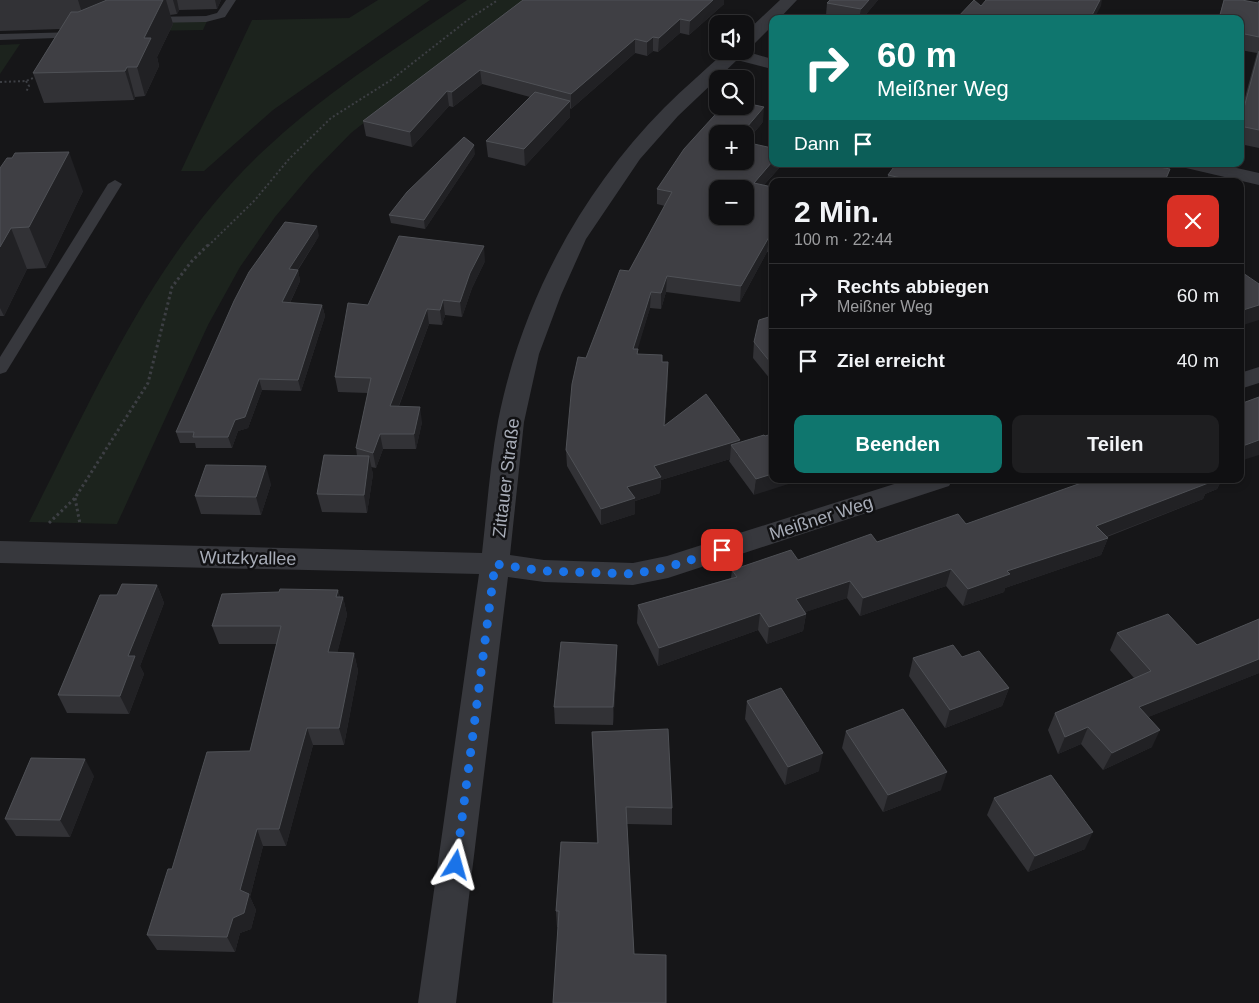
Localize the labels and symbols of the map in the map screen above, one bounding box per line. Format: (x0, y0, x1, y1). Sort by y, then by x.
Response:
street label: Zittauer Straße (489, 417, 523, 539)
street label: Meißner Weg (767, 492, 875, 544)
pin (701, 529, 743, 571)
street label: Wutzkyallee (199, 547, 297, 569)
position arrow (429, 838, 481, 890)

